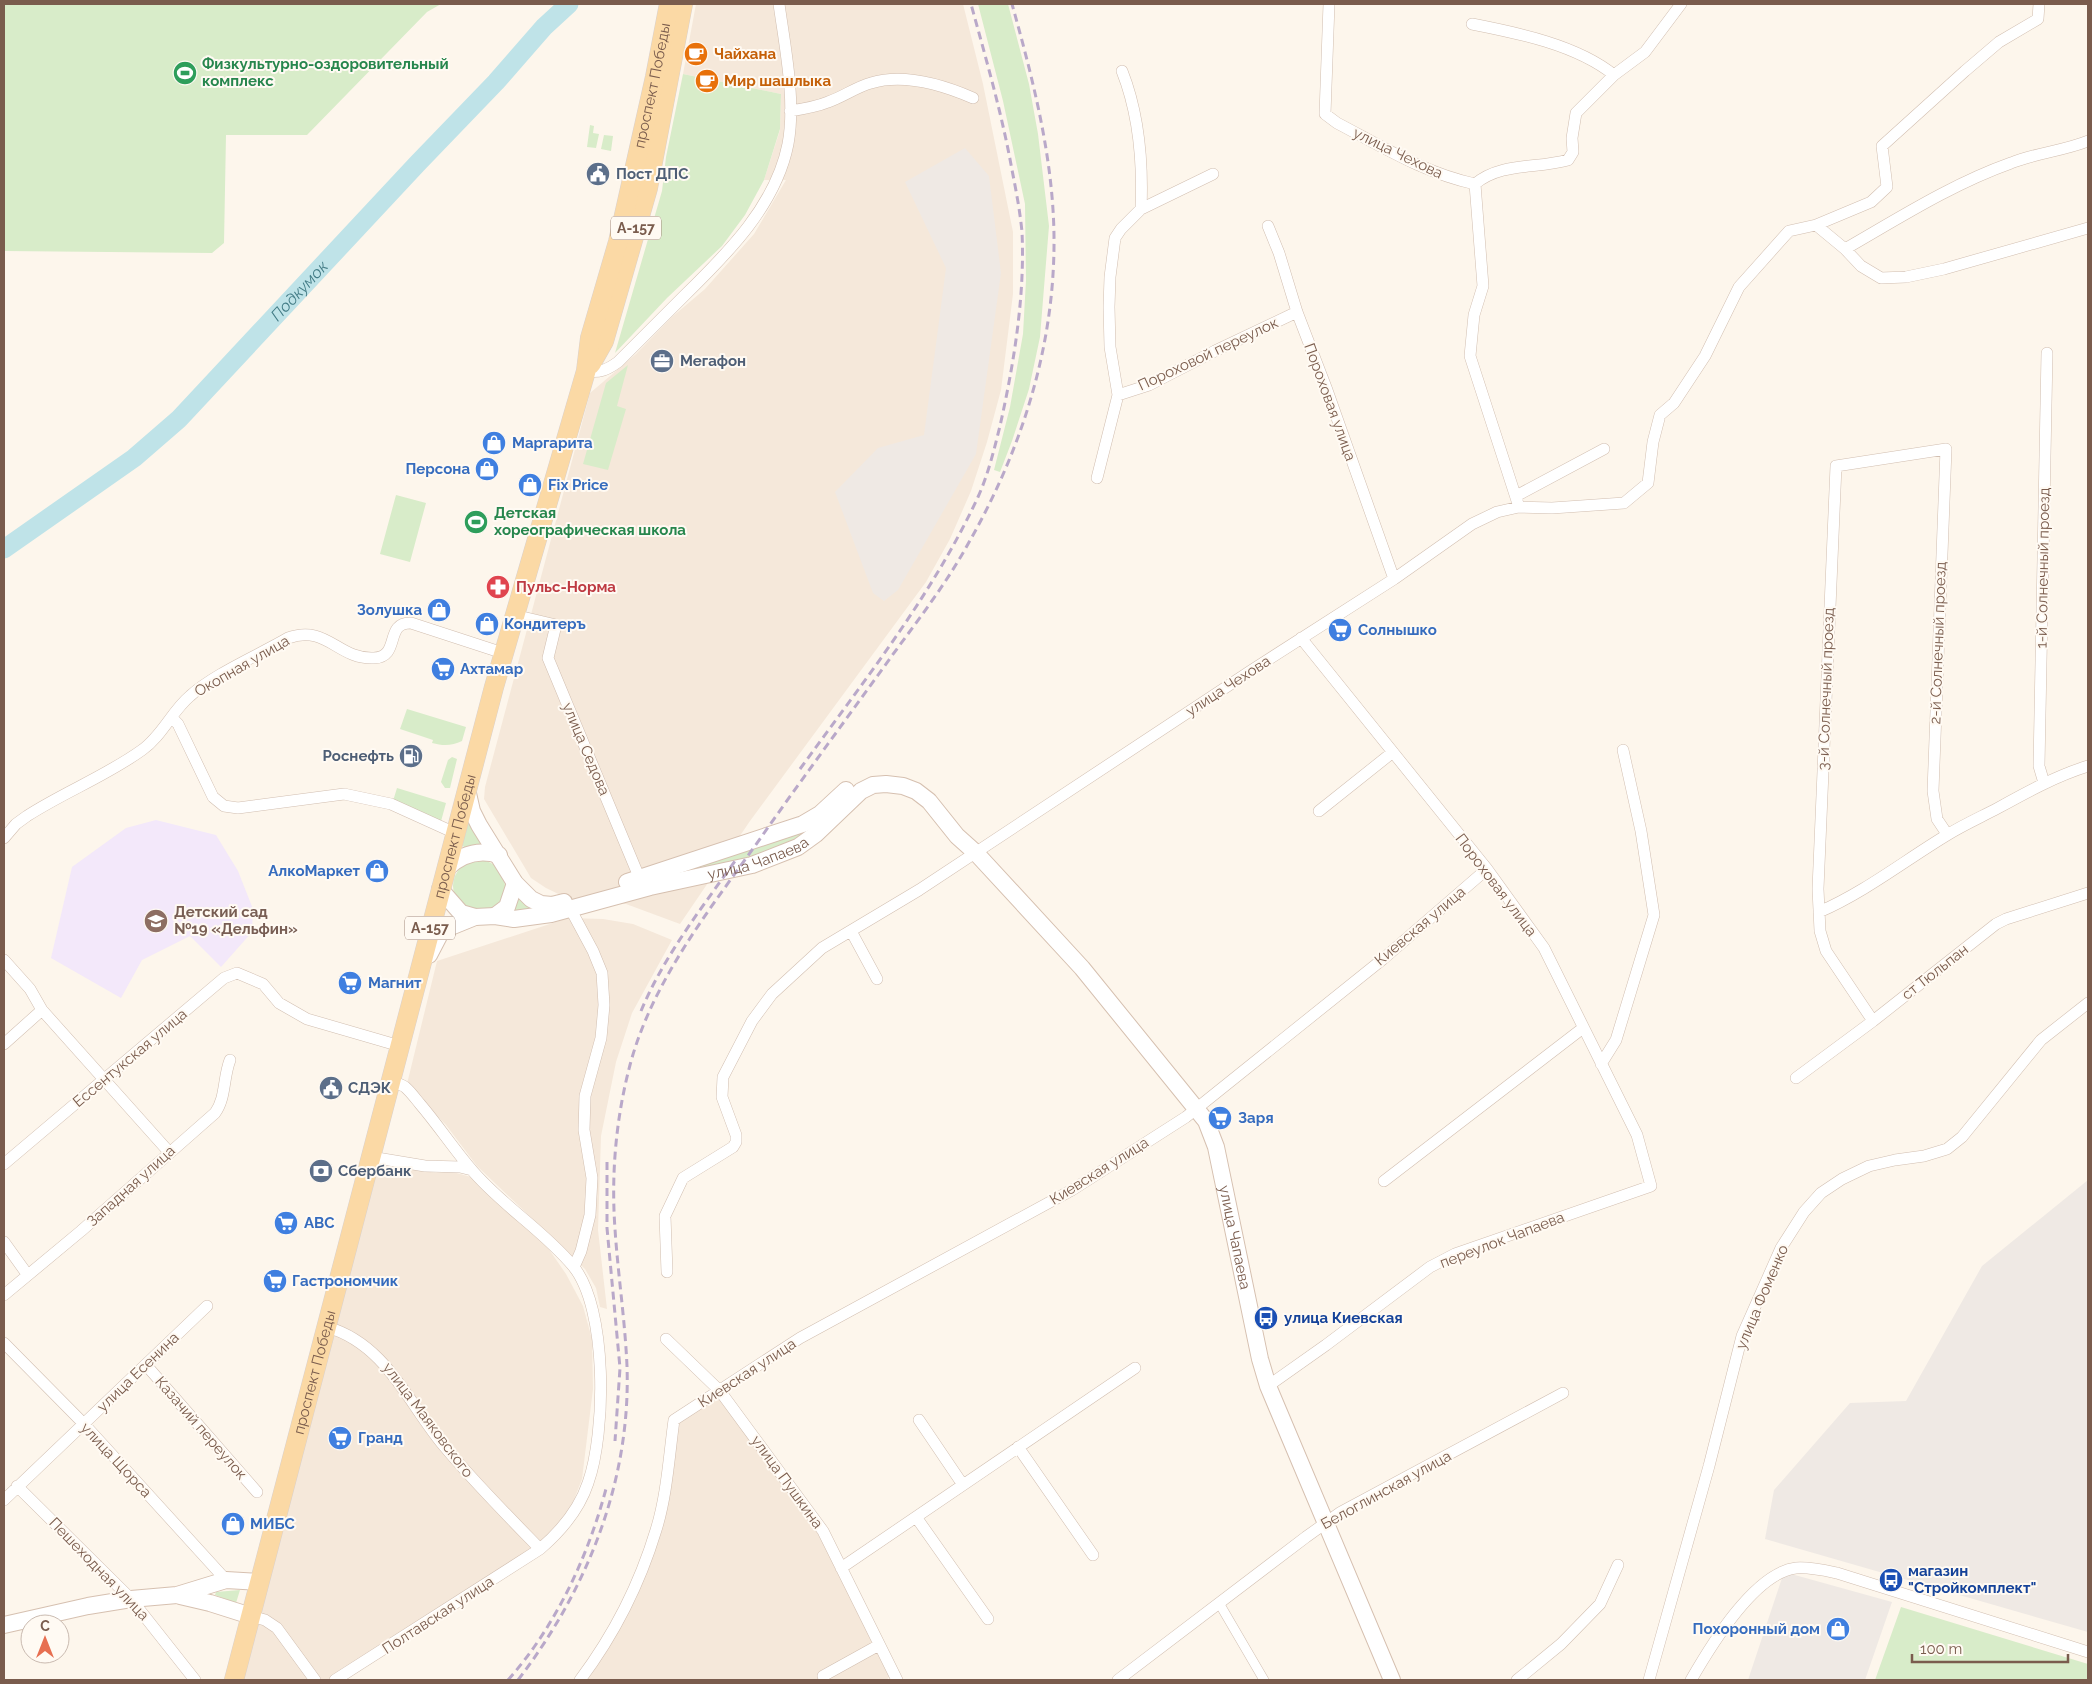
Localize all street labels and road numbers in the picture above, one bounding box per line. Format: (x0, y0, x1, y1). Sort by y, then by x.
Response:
street label: проспект Победы (630, 21, 674, 150)
street label: улица Чехова (1350, 124, 1446, 182)
road number: А-157 (611, 217, 661, 240)
street label: Пороховой переулок (1135, 314, 1281, 394)
street label: Пороховая улица (1300, 341, 1360, 463)
street label: 1-й Солнечный проезд (2033, 487, 2053, 649)
street label: 2-й Солнечный проезд (1926, 561, 1950, 725)
street label: 3-й Солнечный проезд (1814, 607, 1838, 771)
street label: Окопная улица (191, 632, 293, 700)
street label: улица Чехова (1182, 652, 1274, 720)
street label: улица Седова (558, 700, 614, 798)
street label: проспект Победы (430, 772, 480, 900)
street label: Пороховая улица (1451, 830, 1541, 940)
street label: улица Чапаева (706, 833, 812, 883)
street label: Киевская улица (1371, 883, 1469, 969)
road number: А-157 (405, 916, 455, 940)
street label: ст Тюльпан (1898, 940, 1972, 1004)
street label: Ессентукская улица (69, 1005, 191, 1111)
street label: Киевская улица (1046, 1133, 1152, 1209)
street label: Западная улица (83, 1142, 179, 1230)
street label: улица Чапаева (1215, 1184, 1254, 1291)
street label: переулок Чапаева (1437, 1208, 1567, 1272)
street label: улица Фоменко (1732, 1242, 1792, 1352)
street label: проспект Победы (290, 1308, 339, 1436)
street label: улица Есенина (93, 1328, 183, 1416)
street label: Киевская улица (695, 1335, 799, 1411)
street label: улица Маяковского (379, 1359, 477, 1481)
street label: Казачий переулок (151, 1373, 251, 1483)
street label: улица Щорса (77, 1419, 155, 1501)
street label: улица Пушкина (747, 1432, 827, 1532)
street label: Белоглинская улица (1318, 1447, 1454, 1533)
street label: Пешеходная улица (45, 1514, 153, 1624)
street label: Полтавская улица (379, 1572, 497, 1658)

